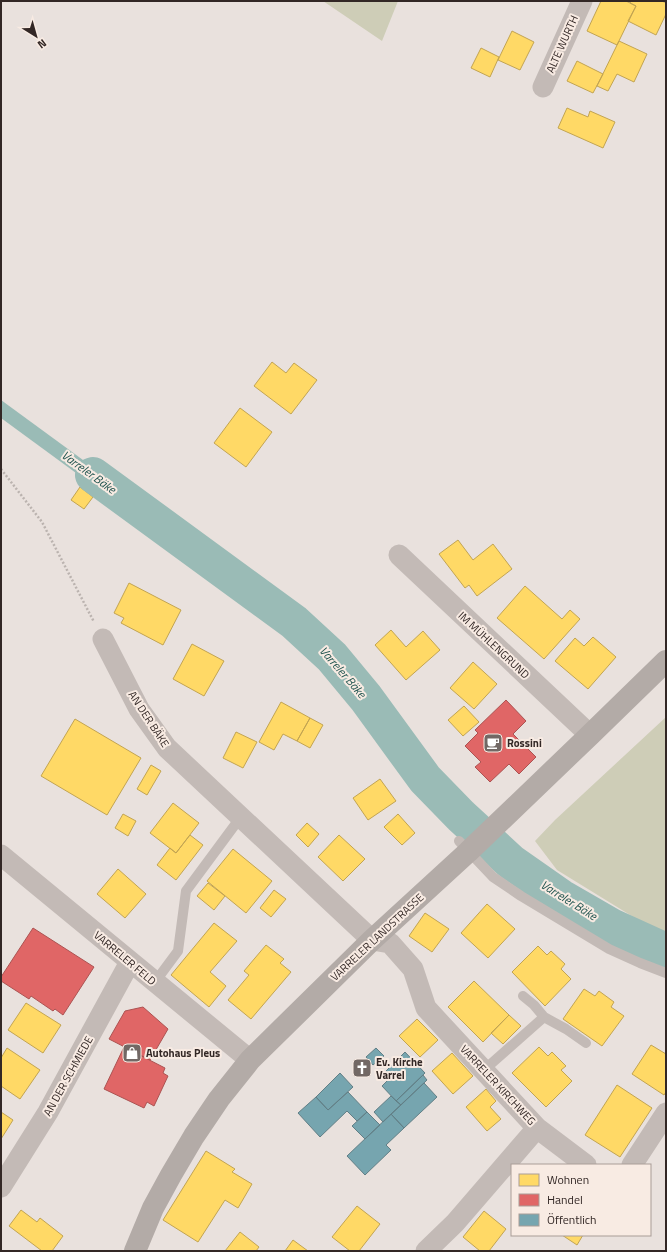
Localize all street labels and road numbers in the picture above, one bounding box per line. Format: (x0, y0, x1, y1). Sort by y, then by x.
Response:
street label: ALTE WURTH (542, 13, 582, 75)
street label: IM MÜHLENGRUND (455, 608, 533, 682)
street label: AN DER BÄKE (125, 688, 173, 750)
street label: VARRELER LANDSTRASSE (327, 890, 427, 984)
street label: VARRELER FELD (90, 927, 160, 989)
street label: AN DER SCHMIEDE (39, 1033, 97, 1119)
street label: VARRELER KIRCHWEG (457, 1041, 540, 1129)

